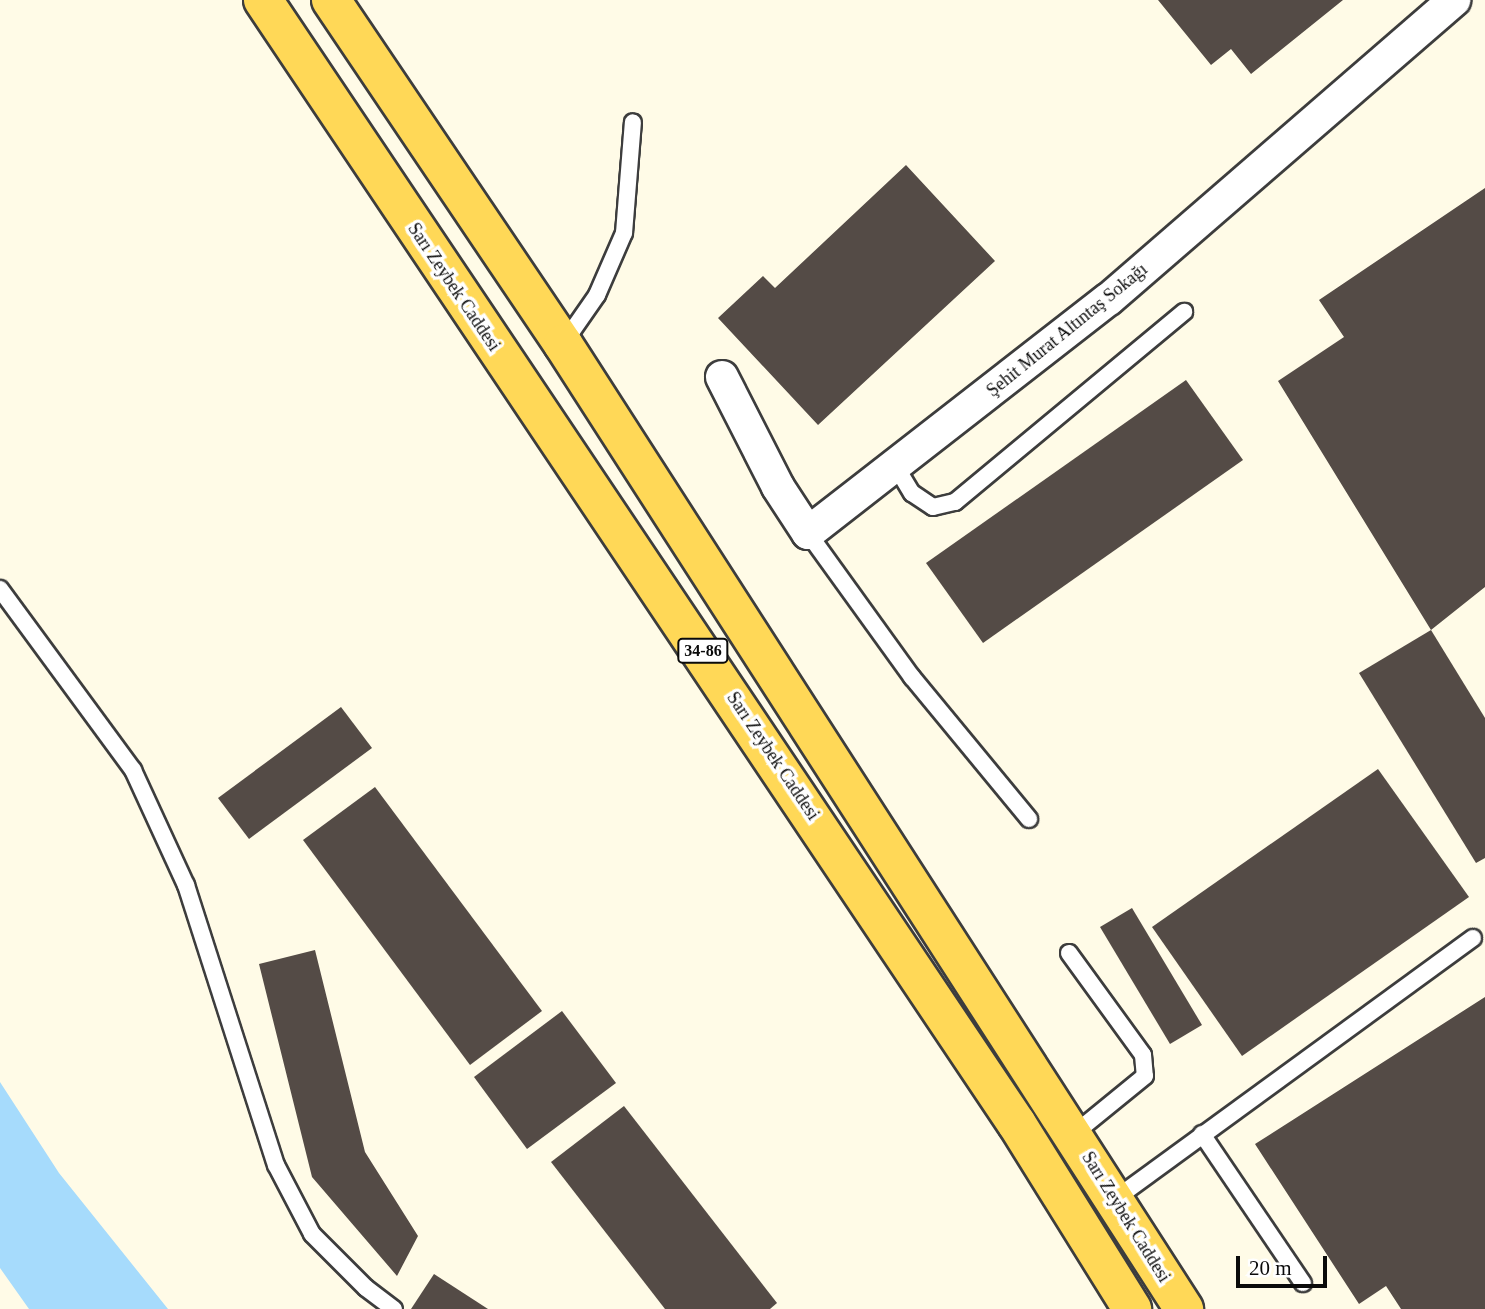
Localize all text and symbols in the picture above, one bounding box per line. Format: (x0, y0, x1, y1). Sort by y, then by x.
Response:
street label: Sarı Zeybek Caddesi (403, 219, 505, 355)
street label: Şehit Murat Altıntaş Sokağı (982, 258, 1152, 402)
road number: 34-86 (677, 638, 729, 664)
street label: Sarı Zeybek Caddesi (722, 688, 824, 824)
street label: Sarı Zeybek Caddesi (1077, 1148, 1175, 1286)
scale bar (1240, 1242, 1331, 1286)
text: 20 m (1249, 1256, 1292, 1280)

